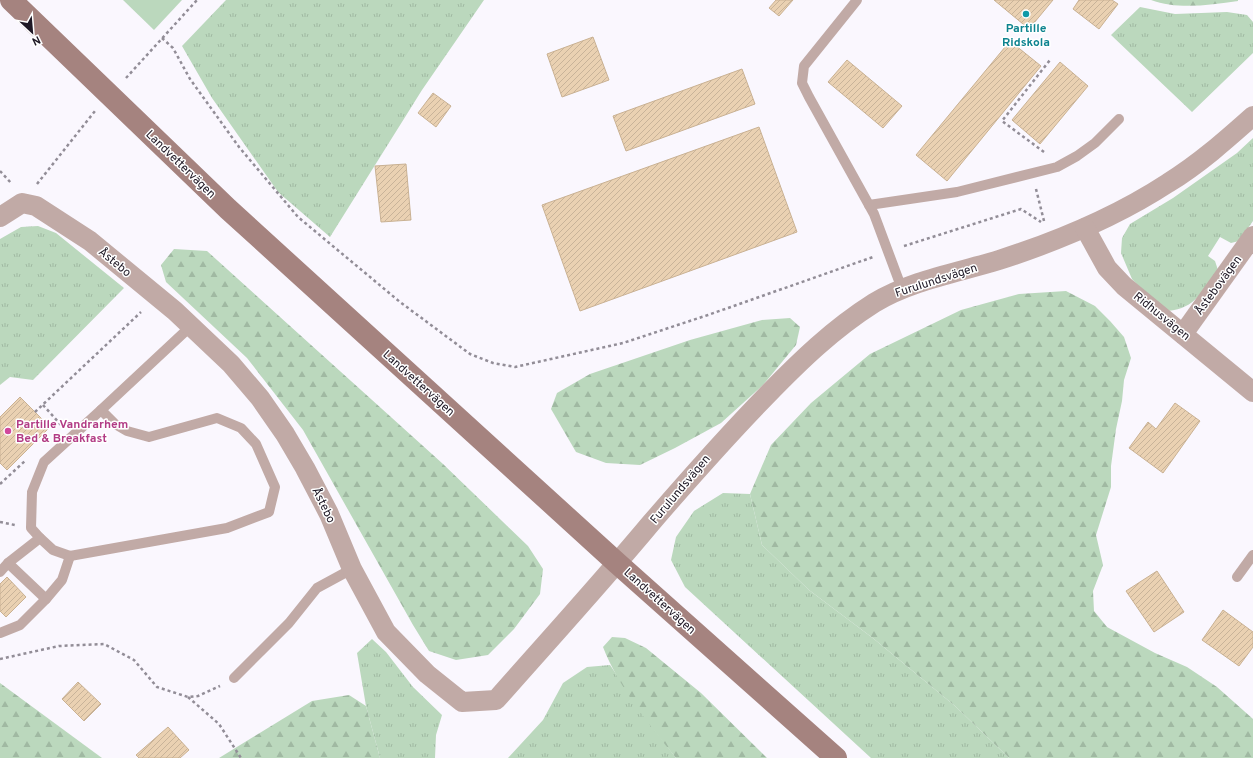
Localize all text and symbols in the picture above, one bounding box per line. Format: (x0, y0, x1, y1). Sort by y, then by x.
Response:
marker: Partille Ridskola (1021, 9, 1031, 19)
north arrow (12, 12, 52, 52)
place label: Partille Ridskola (1002, 21, 1050, 51)
text: N (29, 32, 43, 48)
street label: Landvettervägen (142, 127, 219, 202)
street label: Åstebo (95, 245, 134, 281)
street label: Åstebovägen (1192, 252, 1246, 319)
street label: Furulundsvägen (893, 260, 980, 302)
street label: Ridhusvägen (1130, 289, 1193, 345)
street label: Landvettervägen (379, 347, 458, 420)
place label: Partille Vandrarhem Bed & Breakfast (16, 417, 128, 447)
marker: Partille Vandrarhem Bed & Breakfast (3, 426, 13, 436)
street label: Furulundsvägen (647, 452, 714, 528)
street label: Åstebo (308, 485, 339, 526)
street label: Landvettervägen (620, 565, 699, 638)

